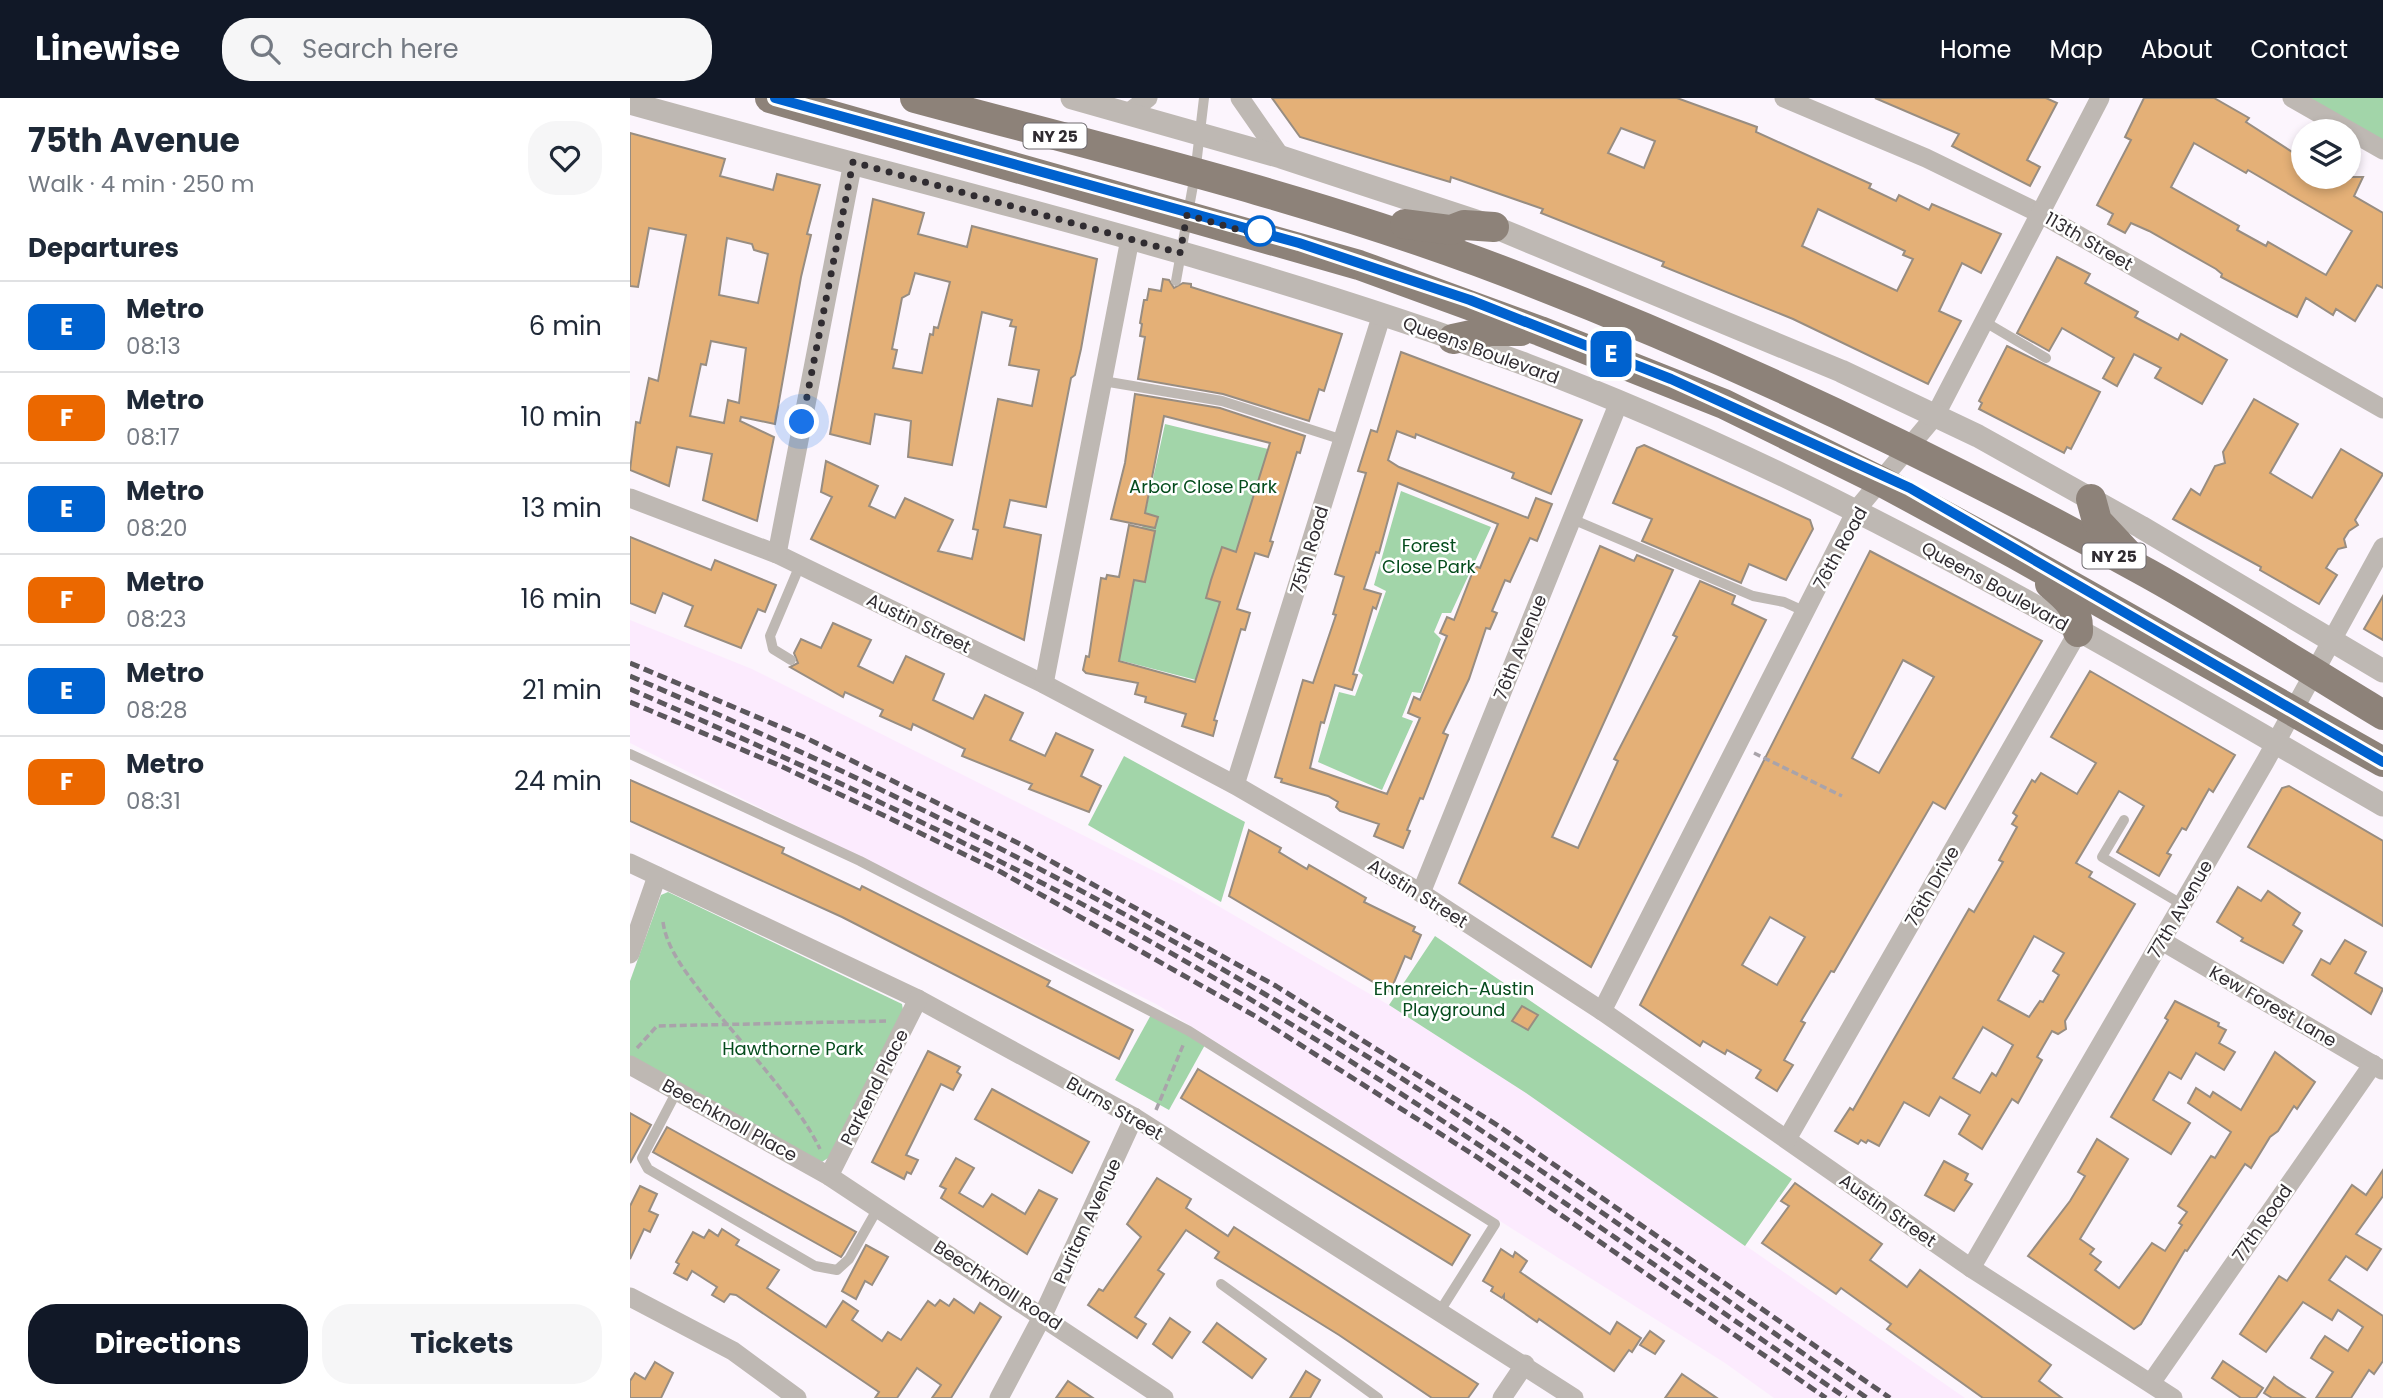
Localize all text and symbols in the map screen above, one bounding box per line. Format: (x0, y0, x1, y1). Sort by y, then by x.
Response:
search box (222, 18, 712, 81)
text: Linewise (35, 25, 180, 72)
icon: search (246, 30, 284, 68)
text: Search here (302, 31, 459, 67)
text: Home (1940, 33, 2012, 66)
text: Map (2050, 33, 2103, 66)
text: About (2141, 33, 2212, 66)
text: Contact (2250, 33, 2348, 66)
text: 75th Avenue (28, 117, 240, 164)
map controls (2291, 119, 2361, 189)
button: layers (2291, 119, 2361, 189)
button: heart (528, 121, 602, 195)
road number: NY 25 (1024, 124, 1087, 148)
text: Walk · 4 min · 250 m (28, 168, 254, 200)
street label: 113th Street (2040, 206, 2138, 276)
unlabelled marker (1245, 216, 1275, 246)
text: Departures (28, 230, 179, 266)
text: Metro (126, 291, 204, 327)
text: 6 min (529, 308, 602, 344)
text: E (60, 310, 73, 343)
street label: Queens Boulevard (1399, 310, 1563, 390)
text: 08:13 (126, 330, 181, 362)
line badge: E (1588, 331, 1634, 377)
text: E (1605, 337, 1617, 370)
text: Metro (126, 382, 204, 418)
text: 10 min (521, 399, 602, 435)
text: F (60, 401, 73, 434)
your location (784, 404, 819, 439)
text: 08:17 (126, 421, 180, 453)
text: Metro (126, 473, 204, 509)
park label: Arbor Close Park (1129, 474, 1278, 499)
text: 13 min (522, 490, 602, 526)
text: E (60, 492, 73, 525)
street label: 76th Road (1807, 502, 1873, 594)
street label: 75th Road (1284, 503, 1334, 597)
text: 08:20 (126, 512, 188, 544)
park label: Forest Close Park (1382, 533, 1477, 579)
street label: Queens Boulevard (1917, 535, 2073, 637)
road number: NY 25 (2082, 544, 2146, 569)
text: Metro (126, 564, 204, 600)
text: 16 min (520, 581, 602, 617)
text: F (60, 583, 73, 616)
street label: Austin Street (863, 587, 975, 659)
street label: 76th Avenue (1487, 591, 1553, 703)
text: 08:23 (126, 603, 187, 635)
text: Metro (126, 655, 204, 691)
text: 21 min (522, 672, 602, 708)
text: E (60, 674, 73, 707)
text: 08:28 (126, 694, 188, 726)
text: Metro (126, 746, 204, 782)
text: 24 min (514, 763, 602, 799)
text: F (60, 765, 73, 798)
text: 08:31 (126, 785, 181, 817)
street label: 76th Drive (1899, 841, 1965, 931)
street label: Austin Street (1363, 852, 1473, 934)
street label: 77th Avenue (2142, 855, 2218, 963)
street label: Kew Forest Lane (2205, 959, 2341, 1053)
park label: Ehrenreich-Austin Playground (1374, 976, 1534, 1022)
street label: Parkend Place (834, 1025, 914, 1149)
park label: Hawthorne Park (722, 1036, 865, 1061)
street label: Burns Street (1062, 1070, 1168, 1146)
street label: Beechknoll Place (658, 1072, 802, 1168)
street label: Puritan Avenue (1047, 1154, 1127, 1288)
street label: Austin Street (1835, 1167, 1941, 1253)
street label: 77th Road (2226, 1179, 2298, 1267)
street label: Beechknoll Road (929, 1234, 1067, 1336)
button: Directions (28, 1304, 308, 1384)
button: Tickets (322, 1304, 602, 1384)

